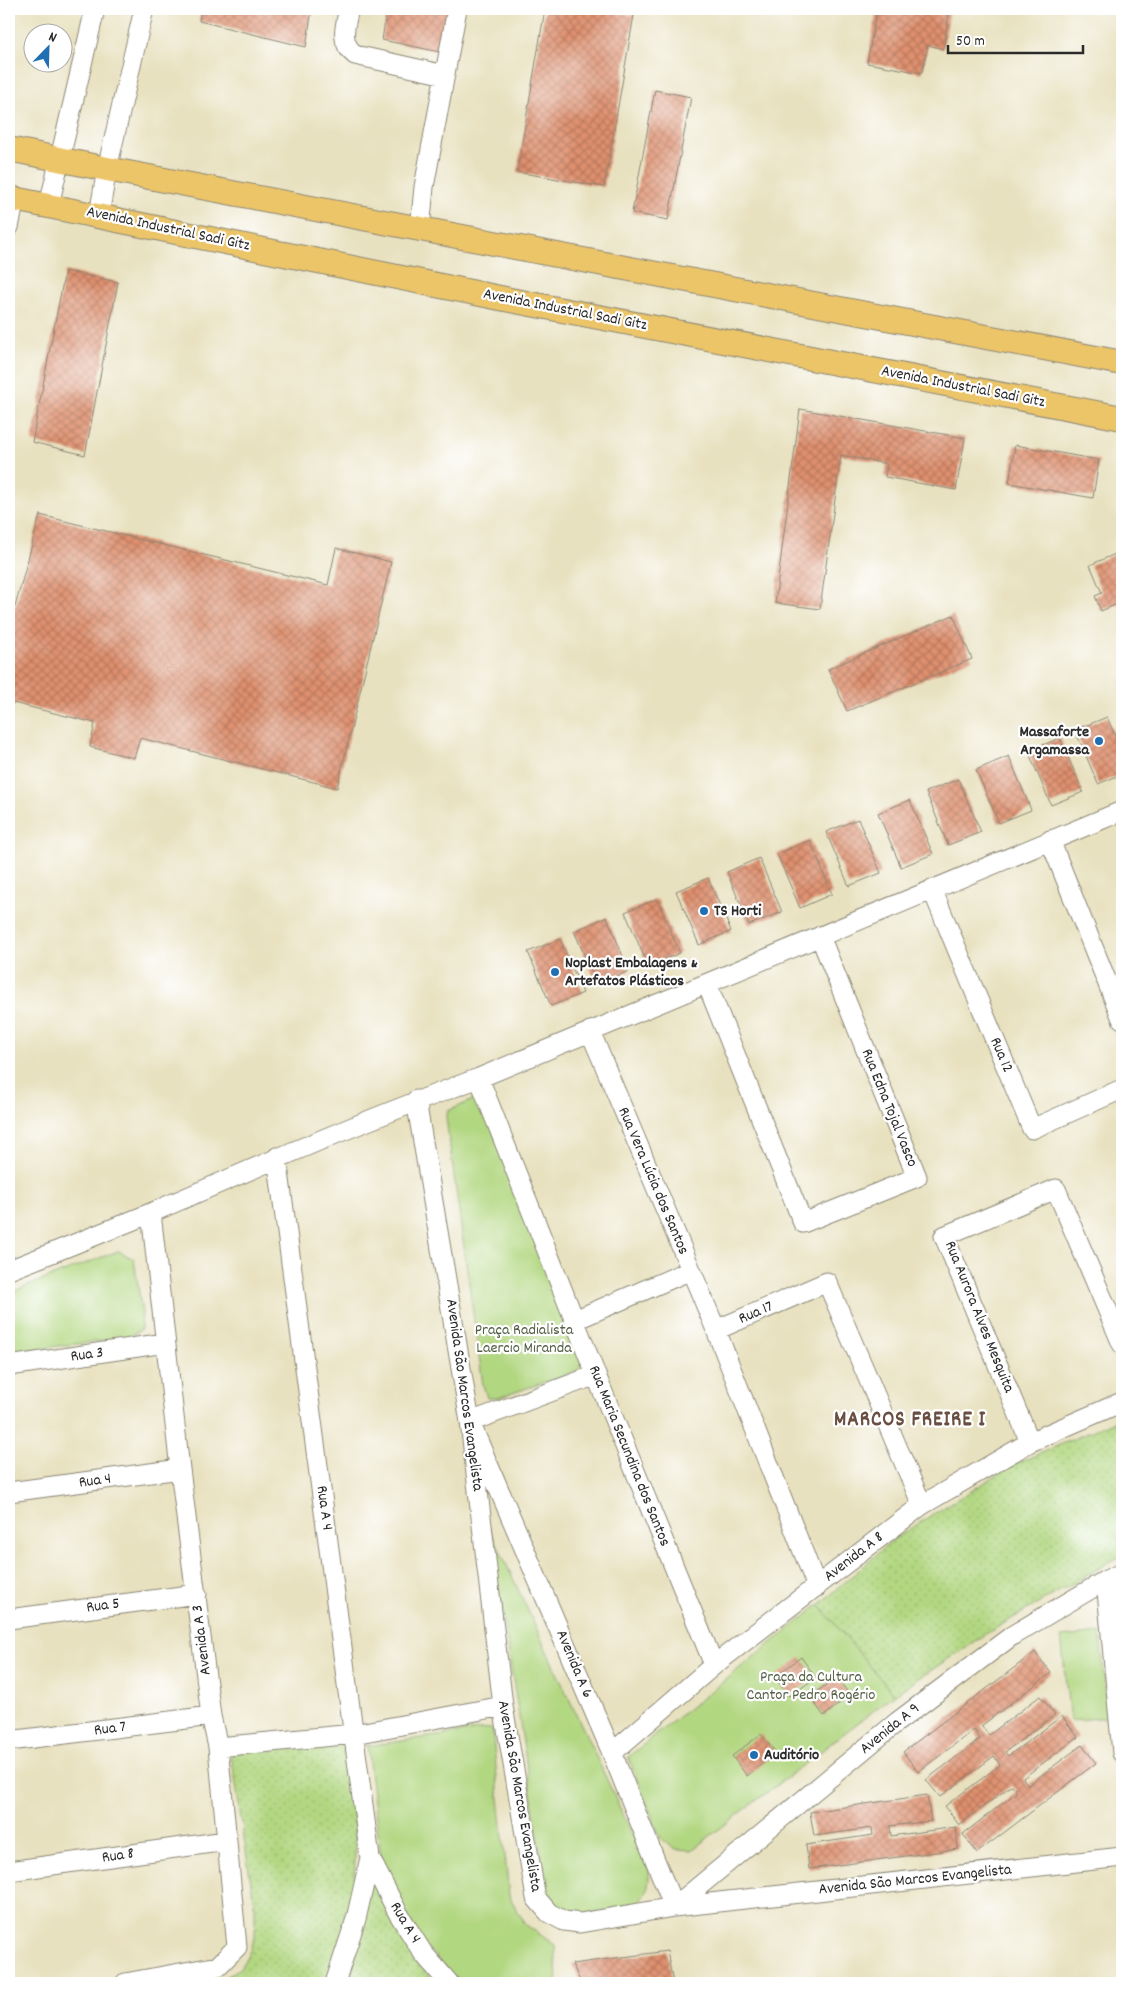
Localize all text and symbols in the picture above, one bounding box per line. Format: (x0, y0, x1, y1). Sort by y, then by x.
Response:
north arrow (22, 22, 72, 72)
scale bar (948, 22, 1084, 54)
text: N (45, 27, 59, 48)
text: 50 m (956, 31, 985, 53)
street label: Avenida Industrial Sadi Gitz (84, 200, 252, 258)
street label: Avenida Industrial Sadi Gitz (481, 283, 649, 337)
street label: Avenida Industrial Sadi Gitz (879, 360, 1047, 414)
place label: Massaforte Argamassa (1020, 721, 1090, 762)
marker: Massaforte Argamassa (1093, 735, 1105, 747)
place label: TS Horti (714, 900, 761, 923)
marker: TS Horti (698, 905, 710, 917)
place label: Noplast Embalagens & Artefatos Plásticos (565, 952, 698, 993)
marker: Noplast Embalagens & Artefatos Plásticos (549, 966, 561, 978)
street label: Rua 12 (983, 1034, 1019, 1076)
street label: Rua Edna Tojal Vasco (855, 1045, 923, 1171)
street label: Rua Vera Lúcia dos Santos (611, 1104, 695, 1259)
street label: Rua Aurora Alves Mesquita (938, 1238, 1020, 1397)
street label: Rua 17 (735, 1295, 777, 1331)
street label: Avenida São Marcos Evangelista (439, 1297, 489, 1493)
park label: Praça Radialista Laercio Miranda (475, 1319, 574, 1360)
street label: Rua 3 (69, 1341, 105, 1369)
street label: Rua Maria Secundina dos Santos (582, 1362, 676, 1550)
district label: MARCOS FREIRE I (834, 1406, 986, 1436)
street label: Rua 4 (77, 1467, 113, 1495)
street label: Rua A 4 (309, 1484, 339, 1532)
street label: Avenida A 8 (819, 1526, 889, 1588)
street label: Rua 5 (85, 1592, 121, 1620)
street label: Avenida A 3 (186, 1603, 218, 1677)
street label: Avenida A 6 (549, 1627, 599, 1702)
park label: Praça da Cultura Cantor Pedro Rogério (747, 1666, 875, 1707)
street label: Avenida A 9 (855, 1698, 925, 1760)
street label: Avenida São Marcos Evangelista (491, 1699, 547, 1894)
street label: Rua 7 (93, 1716, 127, 1742)
place label: Auditório (764, 1744, 819, 1767)
marker: Auditório (748, 1749, 760, 1761)
street label: Rua 8 (100, 1842, 136, 1870)
street label: Avenida São Marcos Evangelista (817, 1858, 1013, 1902)
street label: Rua A 4 (384, 1898, 426, 1948)

